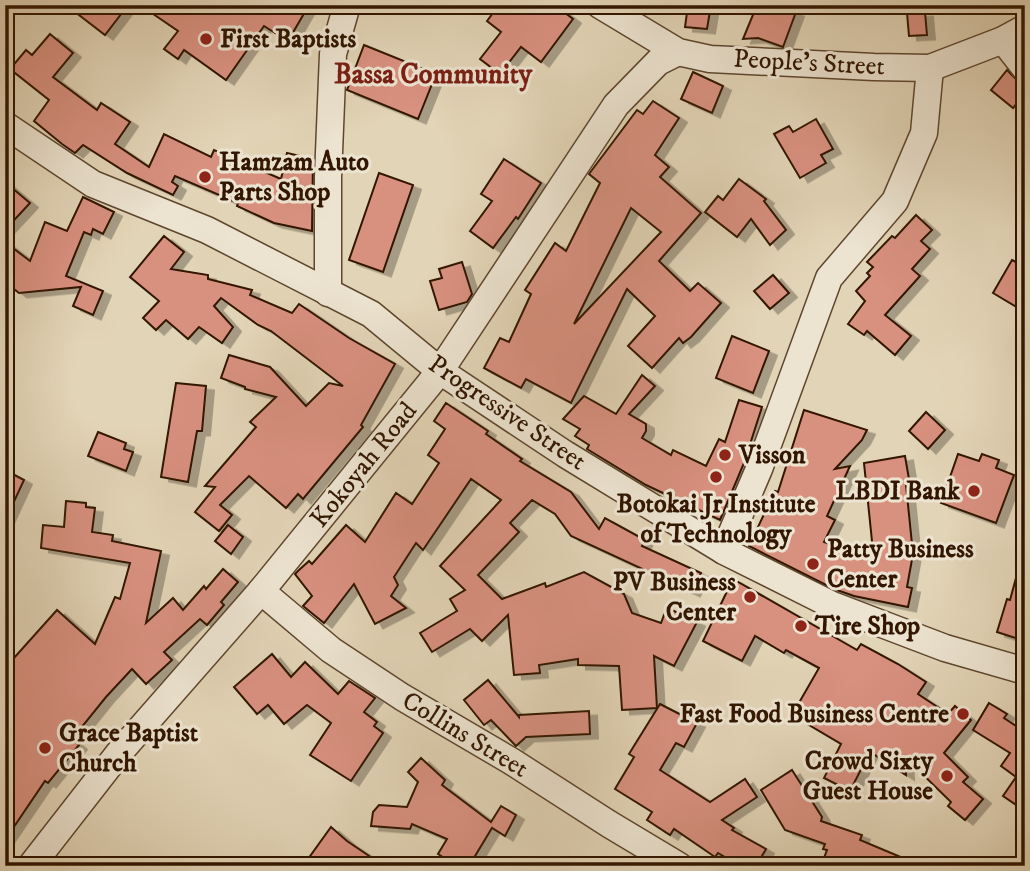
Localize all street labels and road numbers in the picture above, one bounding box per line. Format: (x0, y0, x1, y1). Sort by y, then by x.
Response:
street label: People's Street (732, 43, 886, 83)
street label: Progressive Street (422, 348, 592, 478)
street label: Kokoyah Road (303, 395, 425, 535)
street label: Collins Street (396, 684, 534, 786)

